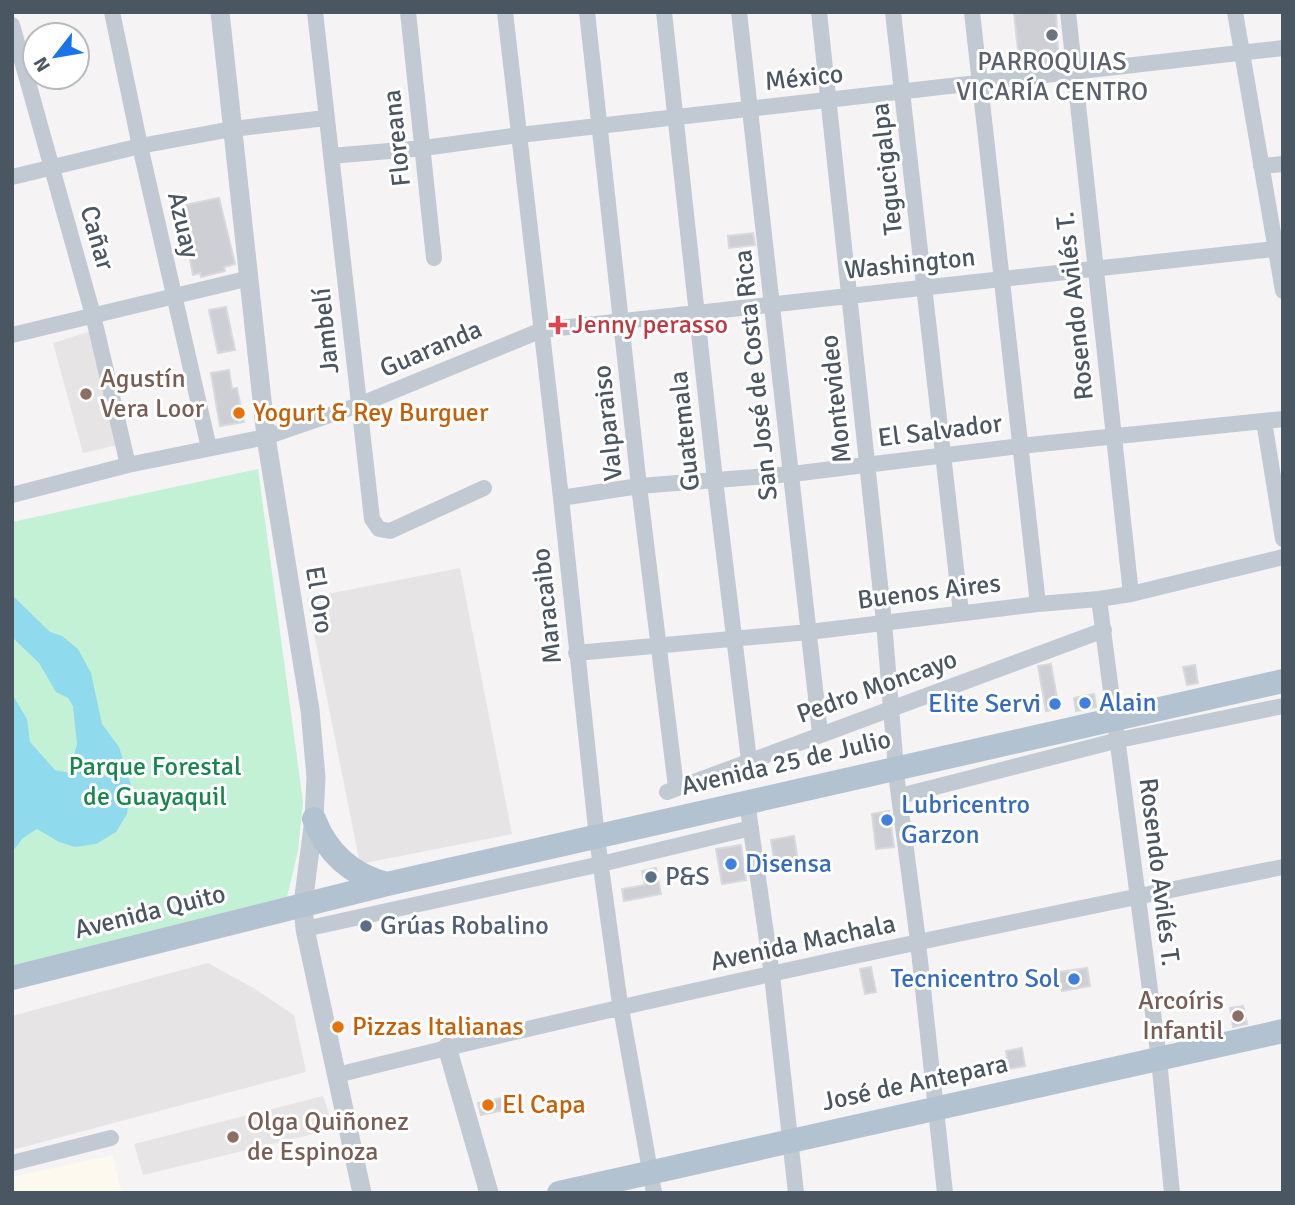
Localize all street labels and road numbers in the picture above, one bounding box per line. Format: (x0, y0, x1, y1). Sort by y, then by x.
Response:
street label: México (763, 58, 845, 98)
street label: Floreana (376, 88, 418, 188)
street label: Tegucigalpa (864, 101, 910, 237)
street label: Azuay (160, 189, 206, 261)
street label: Cañar (73, 202, 122, 274)
street label: Rosendo Avilés T. (1049, 210, 1101, 402)
street label: Washington (843, 241, 977, 287)
street label: San José de Costa Rica (727, 248, 785, 502)
street label: Jambelí (306, 286, 346, 376)
street label: Guaranda (375, 313, 487, 385)
street label: Montevideo (813, 333, 859, 465)
street label: Valparaiso (586, 364, 630, 482)
street label: Guatemala (663, 369, 707, 493)
street label: El Salvador (876, 407, 1004, 454)
street label: Maracaibo (525, 546, 569, 666)
street label: El Oro (298, 564, 340, 636)
street label: Buenos Aires (856, 567, 1002, 617)
street label: Pedro Moncayo (792, 643, 962, 731)
street label: Avenida 25 de Julio (678, 723, 894, 803)
street label: Rosendo Avilés T. (1132, 776, 1186, 968)
street label: Avenida Quito (71, 878, 229, 946)
street label: Avenida Machala (708, 908, 898, 978)
street label: José de Antepara (819, 1048, 1011, 1118)

